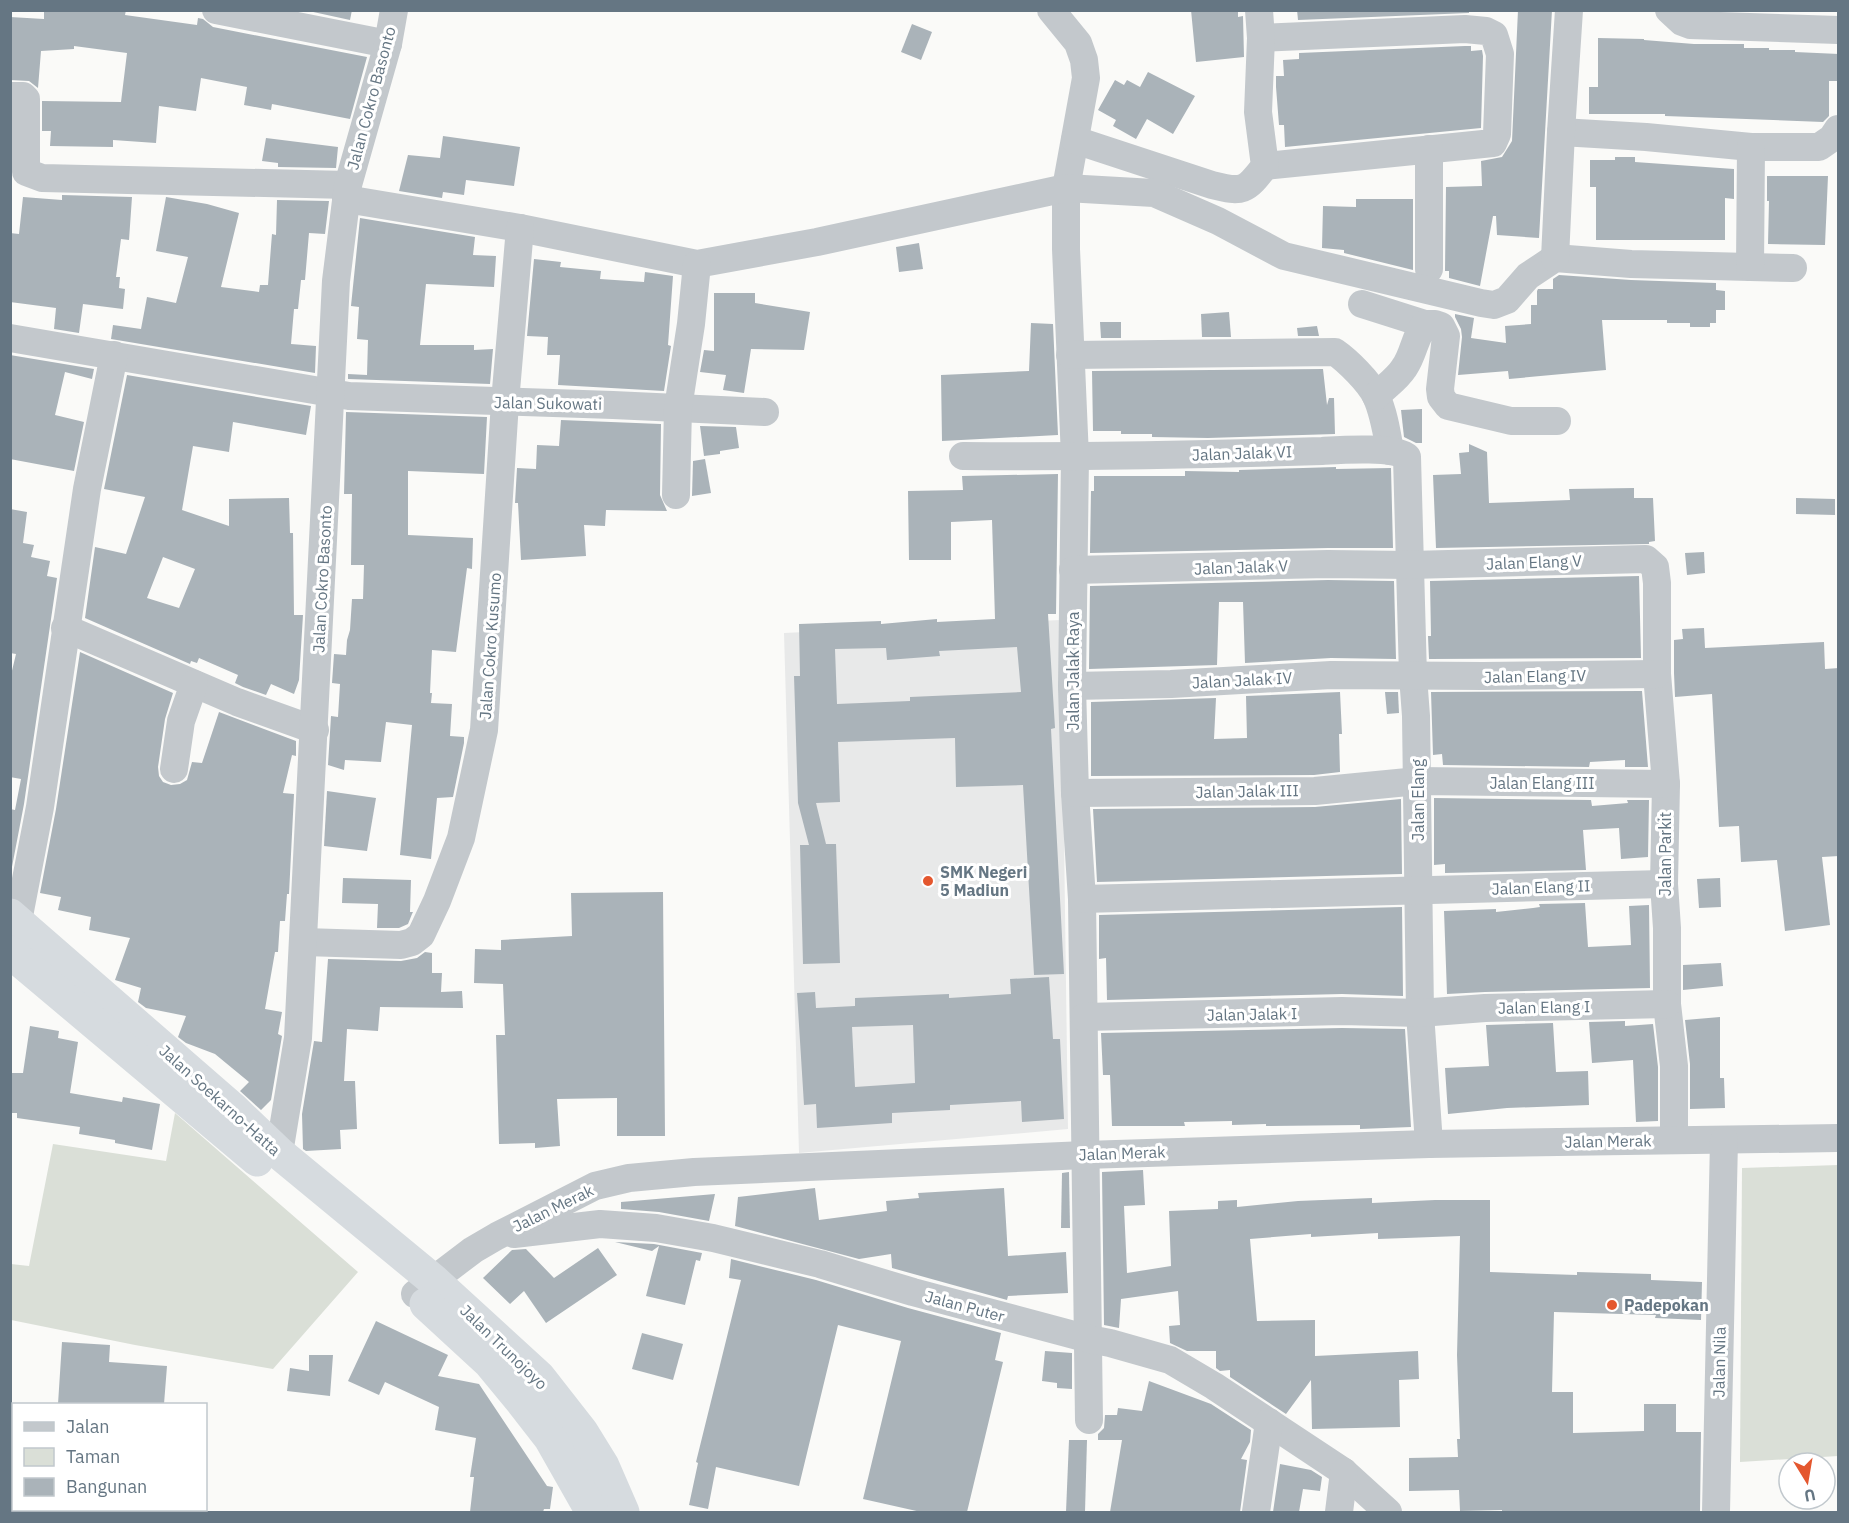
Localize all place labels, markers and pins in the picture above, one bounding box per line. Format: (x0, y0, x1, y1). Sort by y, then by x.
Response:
place label: SMK Negeri 5 Madiun (940, 862, 1027, 900)
marker: SMK Negeri 5 Madiun (921, 874, 935, 888)
place label: Padepokan (1624, 1295, 1709, 1315)
marker: Padepokan (1605, 1298, 1619, 1312)

